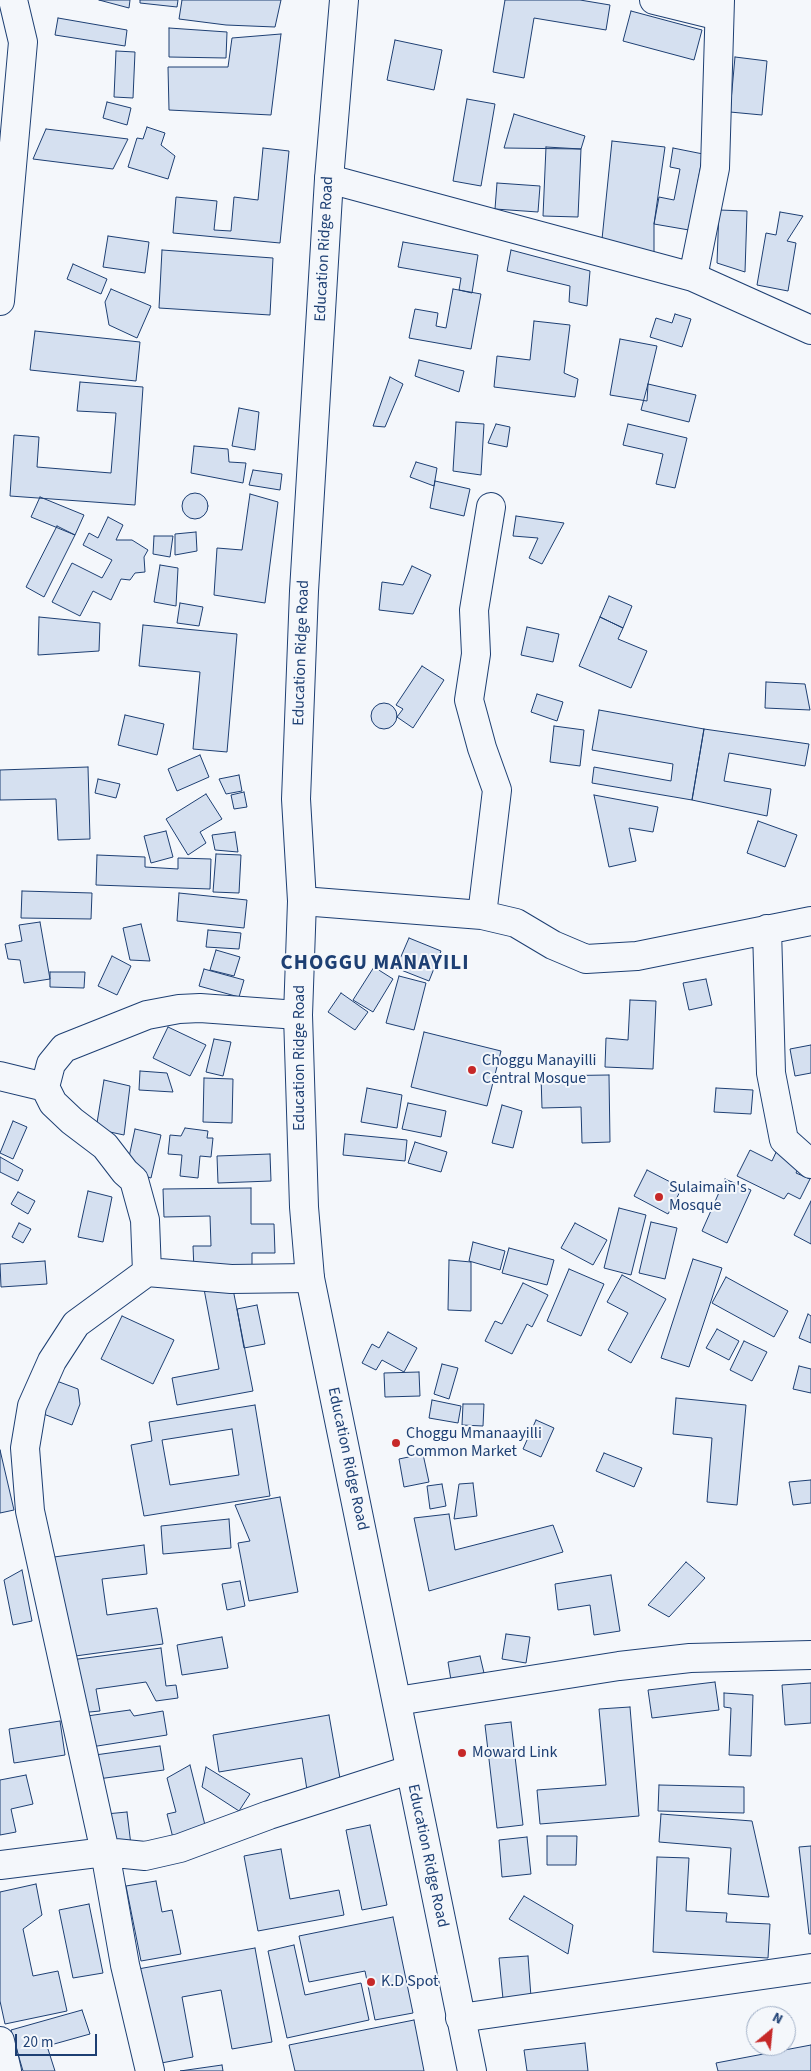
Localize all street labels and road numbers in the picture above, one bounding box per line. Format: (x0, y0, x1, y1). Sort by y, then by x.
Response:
street label: Education Ridge Road (312, 176, 338, 322)
street label: Education Ridge Road (290, 580, 314, 726)
street label: Education Ridge Road (290, 985, 310, 1131)
street label: Education Ridge Road (322, 1386, 372, 1532)
street label: Education Ridge Road (402, 1783, 452, 1929)

